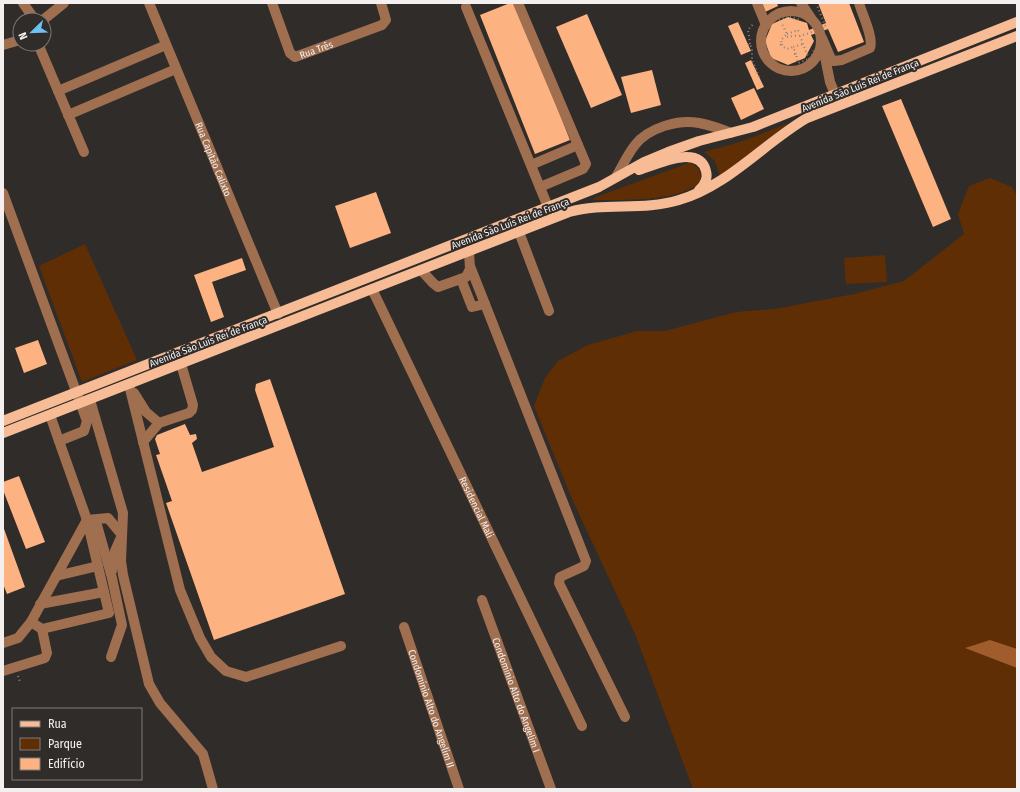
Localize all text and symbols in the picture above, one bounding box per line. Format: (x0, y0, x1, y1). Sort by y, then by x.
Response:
north arrow (12, 12, 52, 52)
text: N (16, 30, 31, 41)
street label: Rua Três (298, 39, 335, 62)
street label: Avenida São Luís Rei de França (800, 56, 921, 115)
street label: Rua Capitão Calixto (192, 121, 234, 198)
street label: Avenida São Luís Rei de França (449, 195, 571, 252)
street label: Avenida São Luís Rei de França (147, 313, 269, 370)
street label: Residencial Mali (456, 475, 496, 540)
street label: Condomínio Alto do Angelim I (489, 636, 542, 754)
street label: Condomínio Alto do Angelim II (405, 648, 456, 769)
legend (12, 708, 142, 780)
text: Rua (48, 717, 67, 731)
text: Parque (48, 737, 82, 751)
text: Edifício (48, 757, 85, 771)

